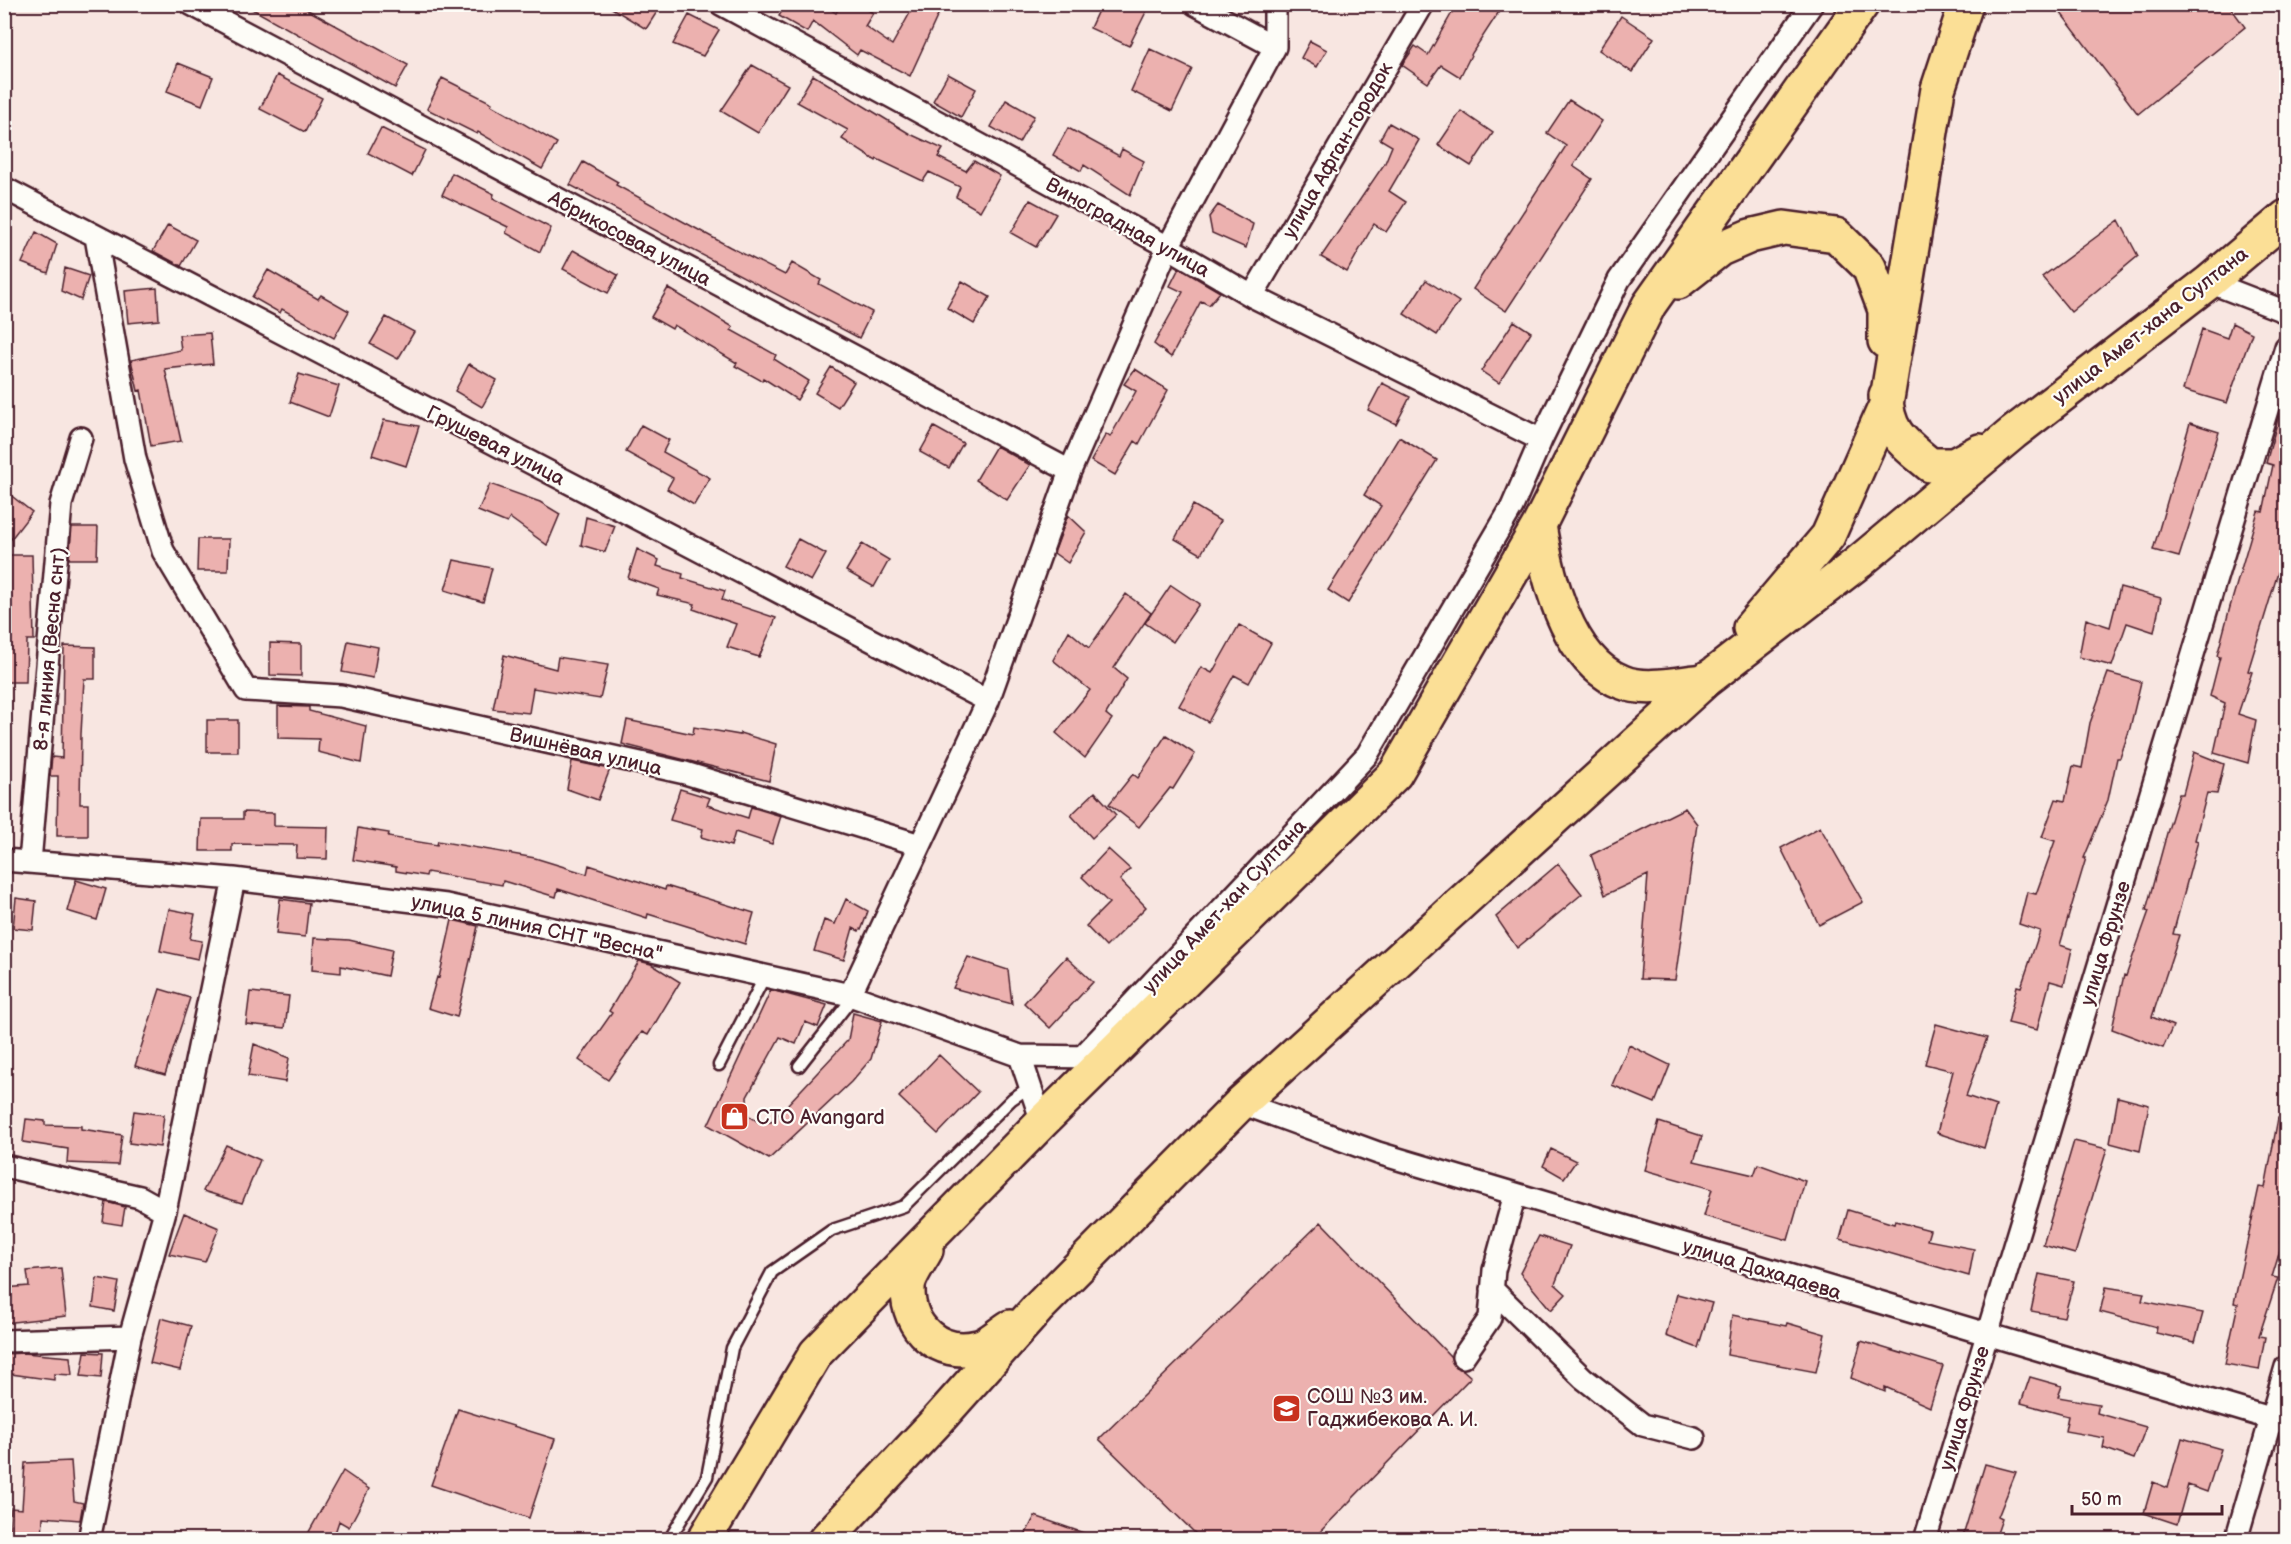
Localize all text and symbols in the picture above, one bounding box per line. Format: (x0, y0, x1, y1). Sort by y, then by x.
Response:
street label: улица Афган-городок (1278, 58, 1398, 243)
street label: Виноградная улица (1041, 173, 1214, 283)
street label: Абрикосовая улица (543, 185, 715, 292)
street label: улица Амет-хана Султана (2048, 242, 2253, 409)
street label: Грушевая улица (422, 401, 569, 491)
street label: 8-я линия (Весна снт) (29, 546, 71, 752)
street label: Вишнёвая улица (507, 723, 665, 781)
street label: улица Амет-хан Султана (1138, 815, 1312, 999)
street label: улица Фрунзе (2076, 878, 2136, 1008)
street label: улица 5 линия СНТ "Весна" (409, 890, 665, 966)
shop icon: СТО Avangard (719, 1101, 751, 1133)
place label: СТО Avangard (756, 1106, 885, 1130)
street label: улица Дахадаева (1679, 1234, 1844, 1306)
street label: улица Фрунзе (1935, 1343, 1995, 1473)
place label: СОШ №3 им. Гаджибекова А. И. (1307, 1385, 1478, 1432)
school or university icon: СОШ №3 им. Гаджибекова А. И. (1270, 1392, 1302, 1424)
scale bar (2072, 1478, 2222, 1516)
text: 50 m (2081, 1489, 2122, 1510)

